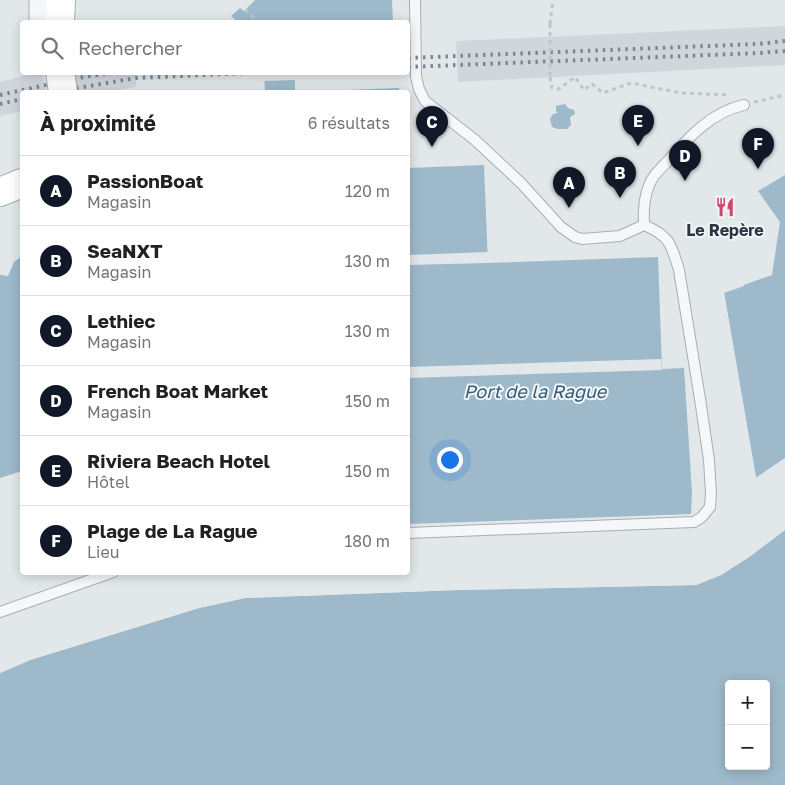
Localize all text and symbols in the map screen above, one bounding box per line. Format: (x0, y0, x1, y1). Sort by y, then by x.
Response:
search box (20, 20, 410, 75)
icon: search (38, 34, 66, 62)
text: Rechercher (78, 36, 183, 59)
pin: E (622, 105, 654, 146)
pin: C (416, 106, 448, 147)
text: À proximité (40, 110, 156, 136)
text: 6 résultats (308, 113, 390, 133)
pin: F (742, 128, 774, 169)
pin: D (669, 140, 701, 181)
pin: B (604, 157, 636, 198)
pin: A (553, 167, 585, 208)
text: PassionBoat (87, 169, 203, 192)
text: A (50, 181, 62, 201)
text: 120 m (345, 181, 390, 201)
text: Magasin (87, 192, 151, 212)
restaurant icon: Le Repère (714, 196, 736, 218)
place label: Le Repère (686, 220, 764, 240)
text: SeaNXT (87, 239, 163, 262)
text: B (50, 251, 62, 271)
text: 130 m (345, 251, 390, 271)
text: Magasin (87, 262, 151, 282)
text: Lethiec (87, 309, 155, 332)
text: C (50, 321, 62, 341)
text: 130 m (345, 321, 390, 341)
text: Magasin (87, 332, 151, 352)
text: French Boat Market (87, 379, 268, 402)
water label: Port de la Rague (464, 380, 608, 402)
text: D (50, 391, 62, 411)
text: 150 m (345, 391, 390, 411)
text: Magasin (87, 402, 151, 422)
your location (437, 447, 463, 473)
text: Riviera Beach Hotel (87, 449, 270, 472)
text: E (51, 461, 61, 481)
text: 150 m (345, 461, 390, 481)
text: Hôtel (87, 472, 130, 492)
text: Plage de La Rague (87, 519, 257, 542)
text: F (51, 531, 61, 551)
text: 180 m (344, 531, 390, 551)
text: Lieu (87, 542, 119, 562)
map controls (725, 680, 770, 770)
button: + (725, 680, 770, 725)
button: − (725, 725, 770, 770)

